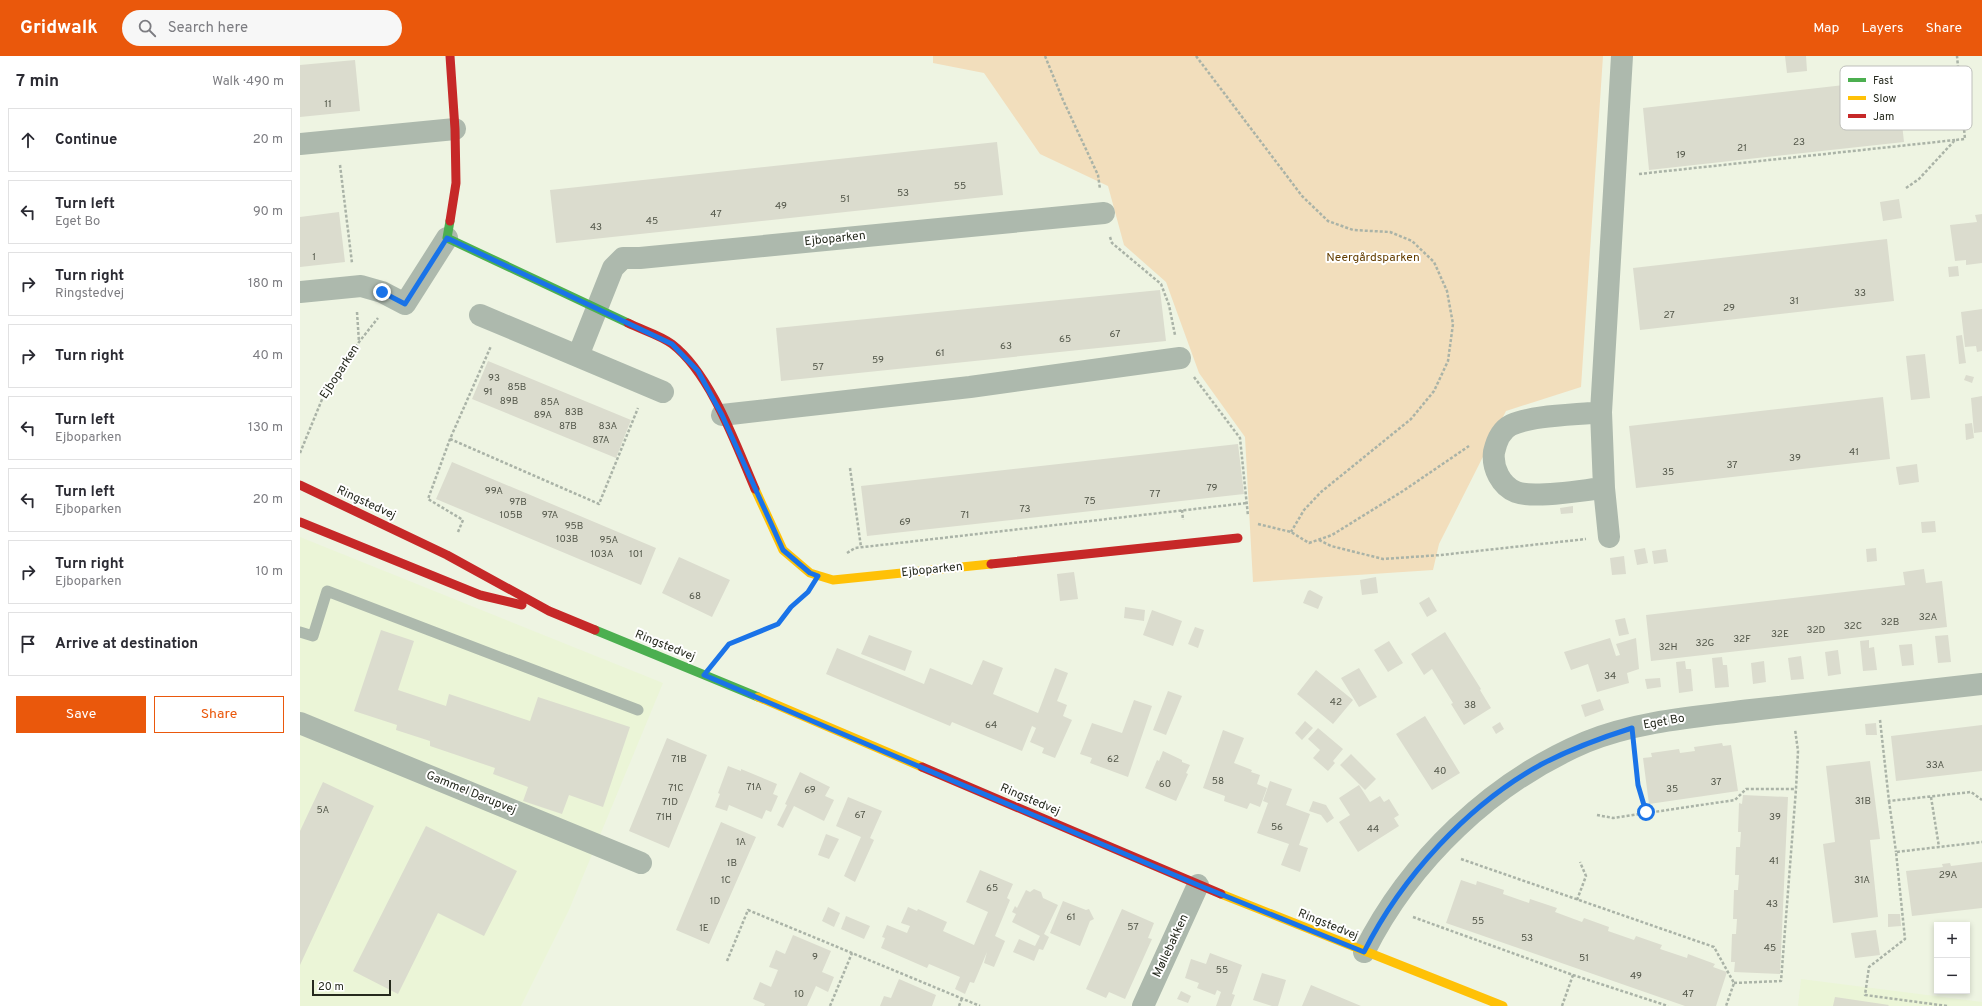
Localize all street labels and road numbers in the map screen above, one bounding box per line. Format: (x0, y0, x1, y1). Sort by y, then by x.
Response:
street label: Ejboparken (804, 228, 866, 250)
street label: Ejboparken (317, 342, 363, 402)
street label: Ringstedvej (334, 482, 398, 524)
street label: Ejboparken (901, 559, 963, 581)
street label: Ringstedvej (632, 627, 698, 665)
street label: Eget Bo (1642, 710, 1686, 734)
street label: Gammel Darupvej (424, 768, 518, 818)
street label: Ringstedvej (998, 780, 1062, 820)
street label: Ringstedvej (1295, 906, 1361, 944)
street label: Møllebakken (1149, 912, 1193, 980)

